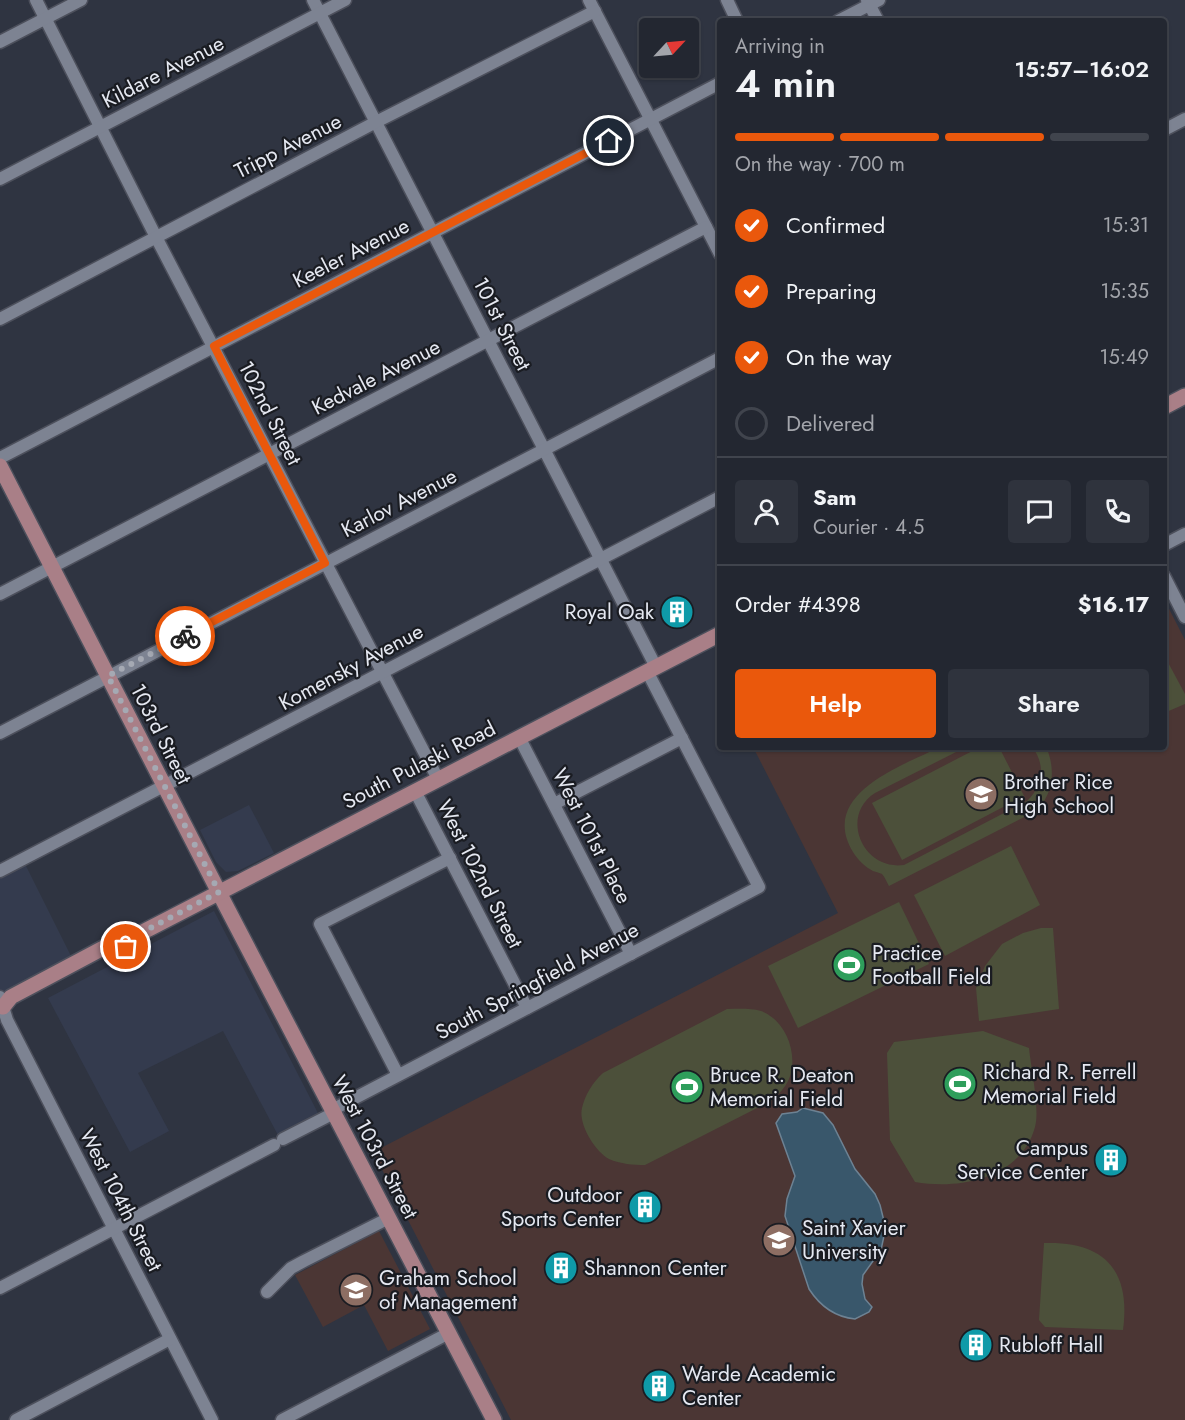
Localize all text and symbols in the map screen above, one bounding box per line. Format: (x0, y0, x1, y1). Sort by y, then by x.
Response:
north arrow (639, 18, 699, 78)
map controls (639, 18, 699, 78)
street label: Kildare Avenue (97, 28, 230, 116)
text: Arriving in (735, 32, 825, 61)
text: 15:57–16:02 (1015, 53, 1149, 85)
text: 4 min (735, 55, 836, 112)
street label: Tripp Avenue (229, 106, 347, 186)
pin (583, 115, 634, 166)
icon: home (592, 124, 625, 157)
text: On the way · 700 m (735, 150, 905, 179)
icon: check (735, 209, 768, 242)
text: Confirmed (786, 209, 885, 241)
street label: Keeler Avenue (287, 211, 415, 295)
text: 15:31 (1103, 211, 1149, 240)
street label: 101st Street (466, 272, 538, 376)
icon: check (735, 275, 768, 308)
text: Preparing (786, 275, 877, 307)
text: 15:35 (1101, 277, 1149, 306)
street label: Kedvale Avenue (306, 332, 446, 422)
icon: check (735, 341, 768, 374)
text: On the way (786, 341, 891, 373)
text: 15:49 (1100, 343, 1149, 372)
street label: 102nd Street (231, 356, 309, 470)
text: Delivered (786, 407, 875, 439)
street label: Karlov Avenue (336, 461, 462, 545)
button: person (735, 480, 798, 543)
button: chat (1008, 480, 1071, 543)
button: phone (1086, 480, 1149, 543)
text: Sam (813, 481, 857, 513)
text: Courier · 4.5 (813, 513, 924, 542)
text: Order #4398 (735, 588, 861, 620)
text: $16.17 (1078, 588, 1149, 620)
building icon: Royal Oak (659, 594, 695, 630)
place label: Royal Oak (565, 597, 655, 627)
courier (155, 606, 215, 666)
street label: Komensky Avenue (273, 616, 429, 718)
icon: bike (169, 620, 202, 653)
button: Help (735, 669, 936, 738)
button: Share (948, 669, 1149, 738)
street label: 103rd Street (123, 679, 199, 789)
street label: South Pulaski Road (337, 713, 501, 817)
street label: West 101st Place (545, 763, 639, 909)
place label: Brother Rice High School (1004, 767, 1114, 821)
school or university icon: Brother Rice High School (963, 776, 999, 812)
street label: West 102nd Street (430, 795, 530, 953)
street label: South Springfield Avenue (430, 915, 644, 1047)
pin (100, 921, 151, 972)
icon: bag (109, 930, 142, 963)
place label: Practice Football Field (872, 938, 991, 992)
sports icon: Practice Football Field (831, 947, 867, 983)
place label: Richard R. Ferrell Memorial Field (983, 1057, 1136, 1111)
place label: Bruce R. Deaton Memorial Field (710, 1060, 854, 1114)
sports icon: Richard R. Ferrell Memorial Field (942, 1066, 978, 1102)
sports icon: Bruce R. Deaton Memorial Field (669, 1069, 705, 1105)
street label: West 103rd Street (324, 1070, 426, 1224)
street label: West 104th Street (72, 1123, 170, 1277)
place label: Campus Service Center (957, 1133, 1089, 1187)
building icon: Campus Service Center (1093, 1142, 1129, 1178)
place label: Outdoor Sports Center (501, 1180, 623, 1234)
building icon: Outdoor Sports Center (627, 1189, 663, 1225)
place label: Saint Xavier University (802, 1213, 907, 1267)
school or university icon: Saint Xavier University (761, 1222, 797, 1258)
building icon: Shannon Center (543, 1250, 579, 1286)
place label: Shannon Center (584, 1253, 728, 1283)
place label: Graham School of Management (379, 1263, 517, 1317)
school or university icon: Graham School of Management (338, 1272, 374, 1308)
building icon: Rubloff Hall (958, 1327, 994, 1363)
place label: Rubloff Hall (999, 1330, 1103, 1360)
place label: Warde Academic Center (682, 1359, 836, 1413)
building icon: Warde Academic Center (641, 1368, 677, 1404)

